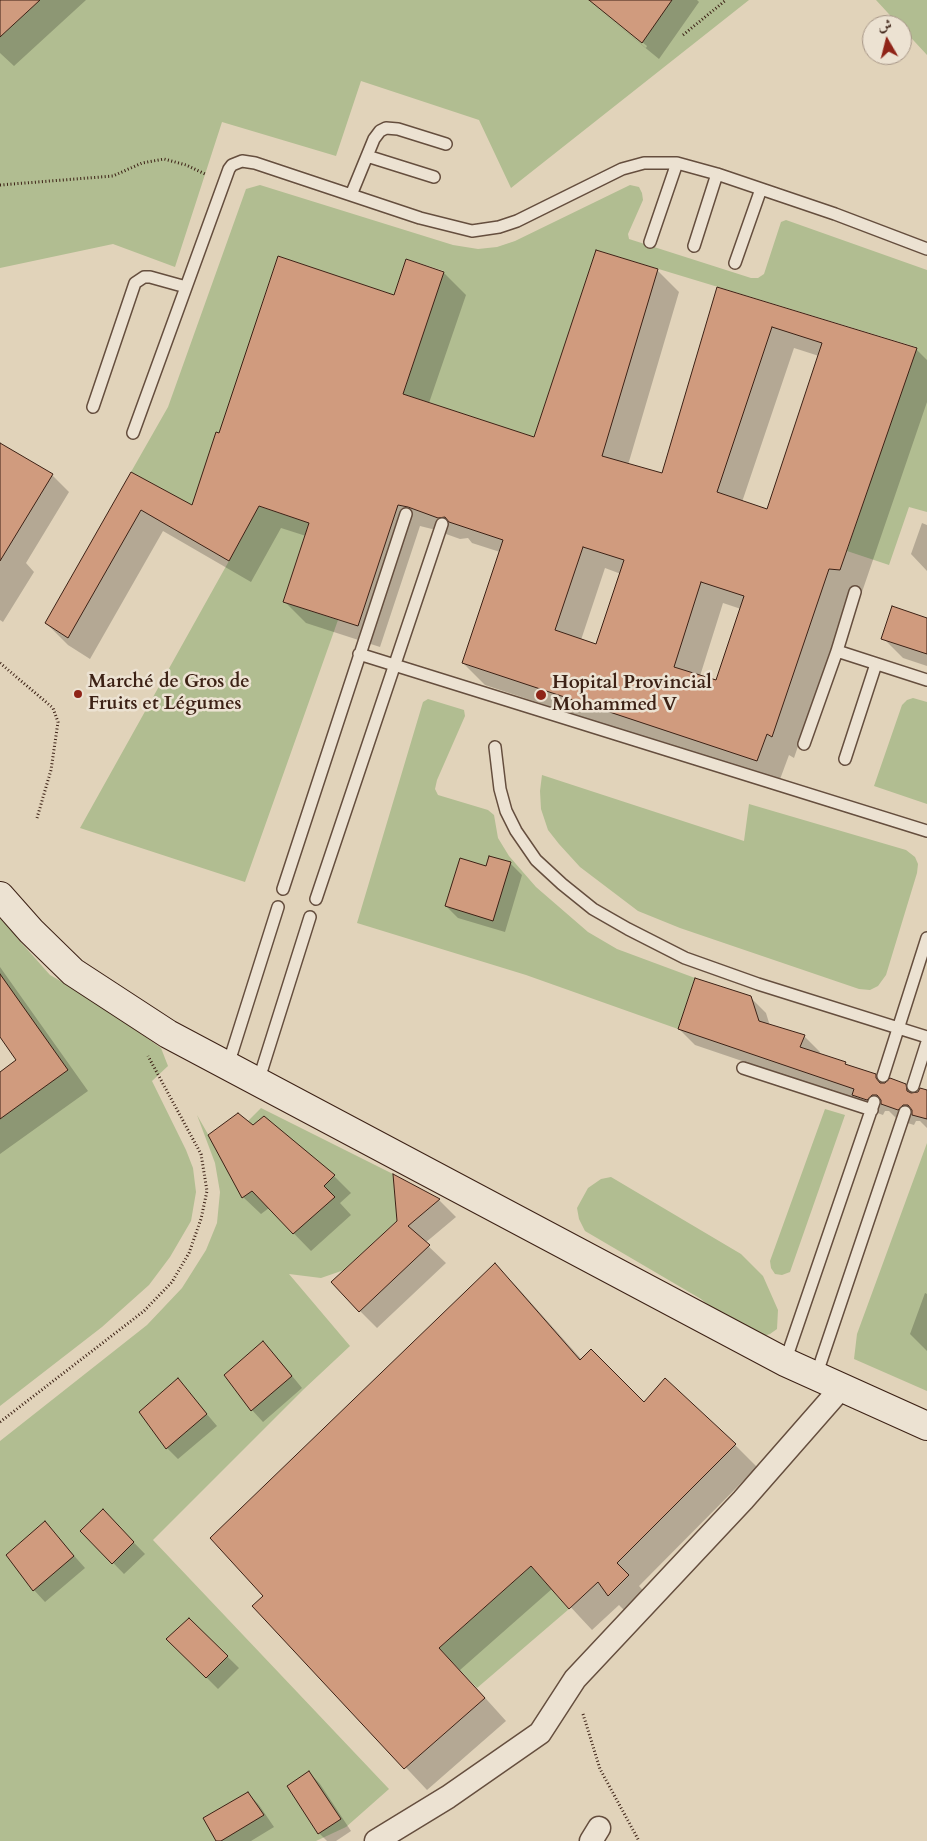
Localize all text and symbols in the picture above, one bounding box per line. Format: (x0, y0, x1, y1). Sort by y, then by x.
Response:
north arrow (862, 15, 912, 65)
text: ش (877, 15, 893, 36)
place label: Marché de Gros de Fruits et Légumes (88, 672, 250, 716)
place label: Hopital Provincial Mohammed V (552, 673, 712, 717)
marker: Marché de Gros de Fruits et Légumes (72, 688, 84, 700)
marker: Hopital Provincial Mohammed V (534, 688, 548, 702)

